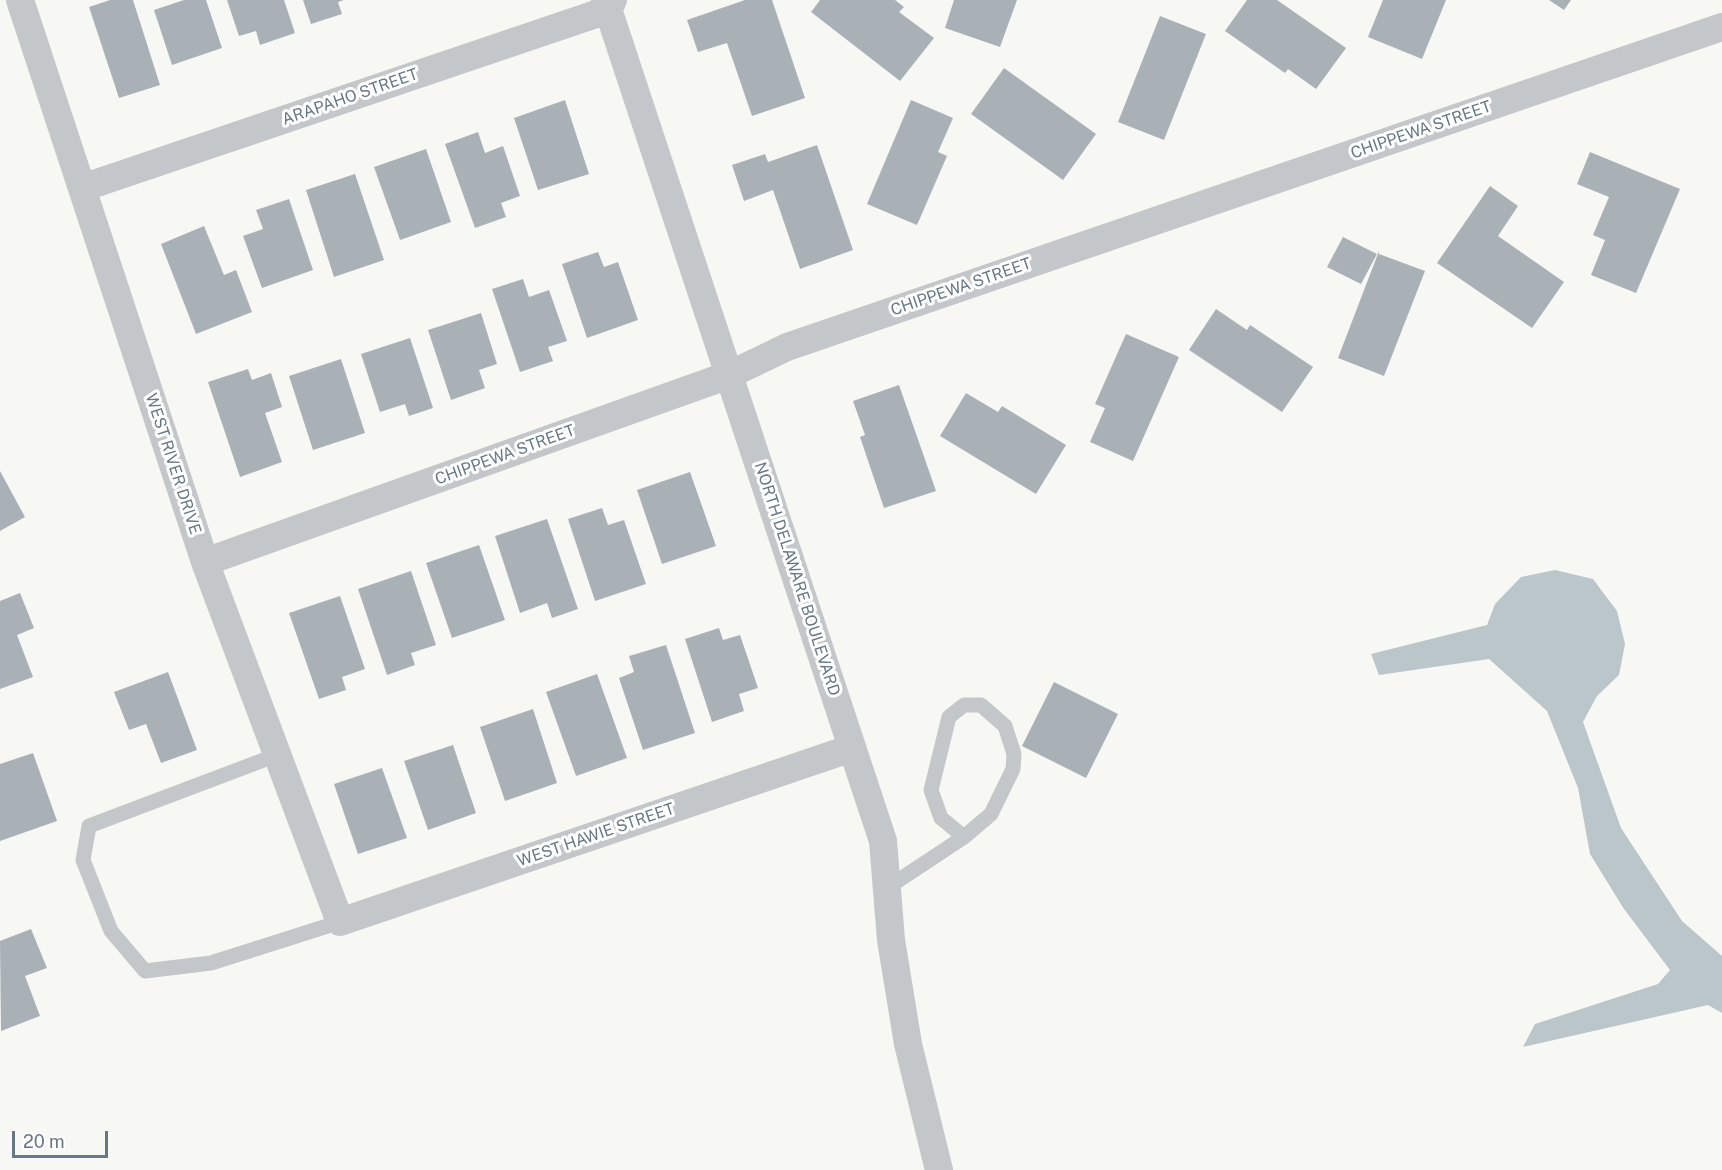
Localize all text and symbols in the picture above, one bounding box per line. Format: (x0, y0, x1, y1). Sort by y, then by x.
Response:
street label: ARAPAHO STREET (279, 65, 421, 129)
street label: CHIPPEWA STREET (1348, 97, 1494, 163)
street label: CHIPPEWA STREET (888, 254, 1034, 320)
street label: WEST RIVER DRIVE (141, 391, 205, 537)
street label: CHIPPEWA STREET (432, 421, 578, 489)
street label: NORTH DELAWARE BOULEVARD (750, 460, 844, 698)
street label: WEST HAWIE STREET (515, 799, 677, 871)
scale bar (15, 1119, 111, 1157)
text: 20 m (23, 1131, 65, 1152)

